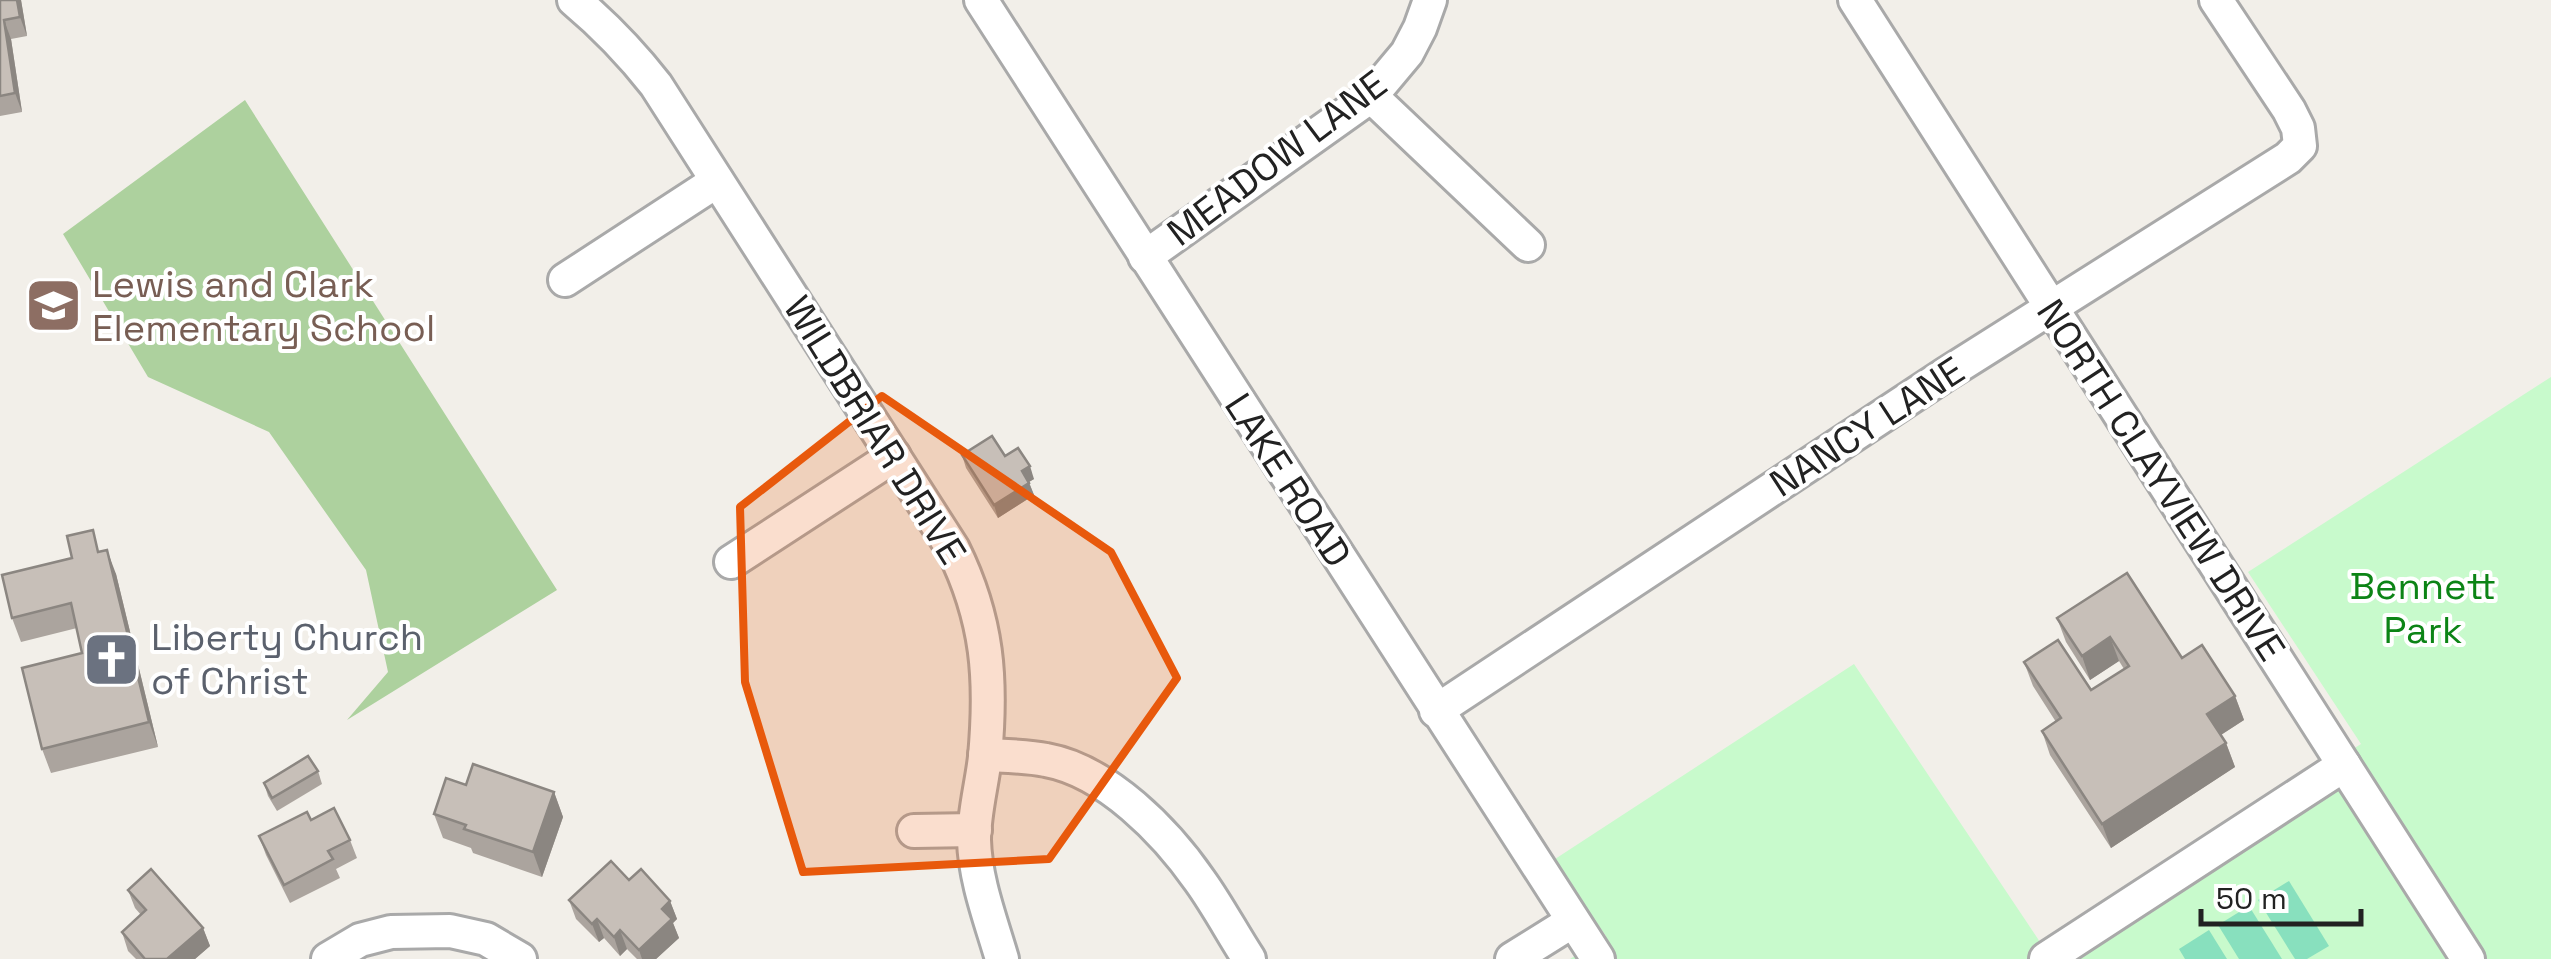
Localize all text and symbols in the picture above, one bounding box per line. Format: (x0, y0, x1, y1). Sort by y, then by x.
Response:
street label: MEADOW LANE (1158, 60, 1396, 256)
place label: Lewis and Clark Elementary School (92, 260, 435, 352)
school or university icon: Lewis and Clark Elementary School (23, 276, 83, 336)
street label: WILDBRIAR DRIVE (773, 287, 977, 573)
street label: NORTH CLAYVIEW DRIVE (2026, 290, 2296, 670)
street label: NANCY LANE (1761, 346, 1973, 508)
street label: LAKE ROAD (1214, 384, 1362, 576)
park label: Bennett Park (2350, 562, 2496, 654)
place label: Liberty Church of Christ (151, 613, 423, 705)
church icon: Liberty Church of Christ (82, 629, 142, 689)
scale bar (2201, 864, 2361, 926)
text: 50 m (2216, 879, 2287, 918)

